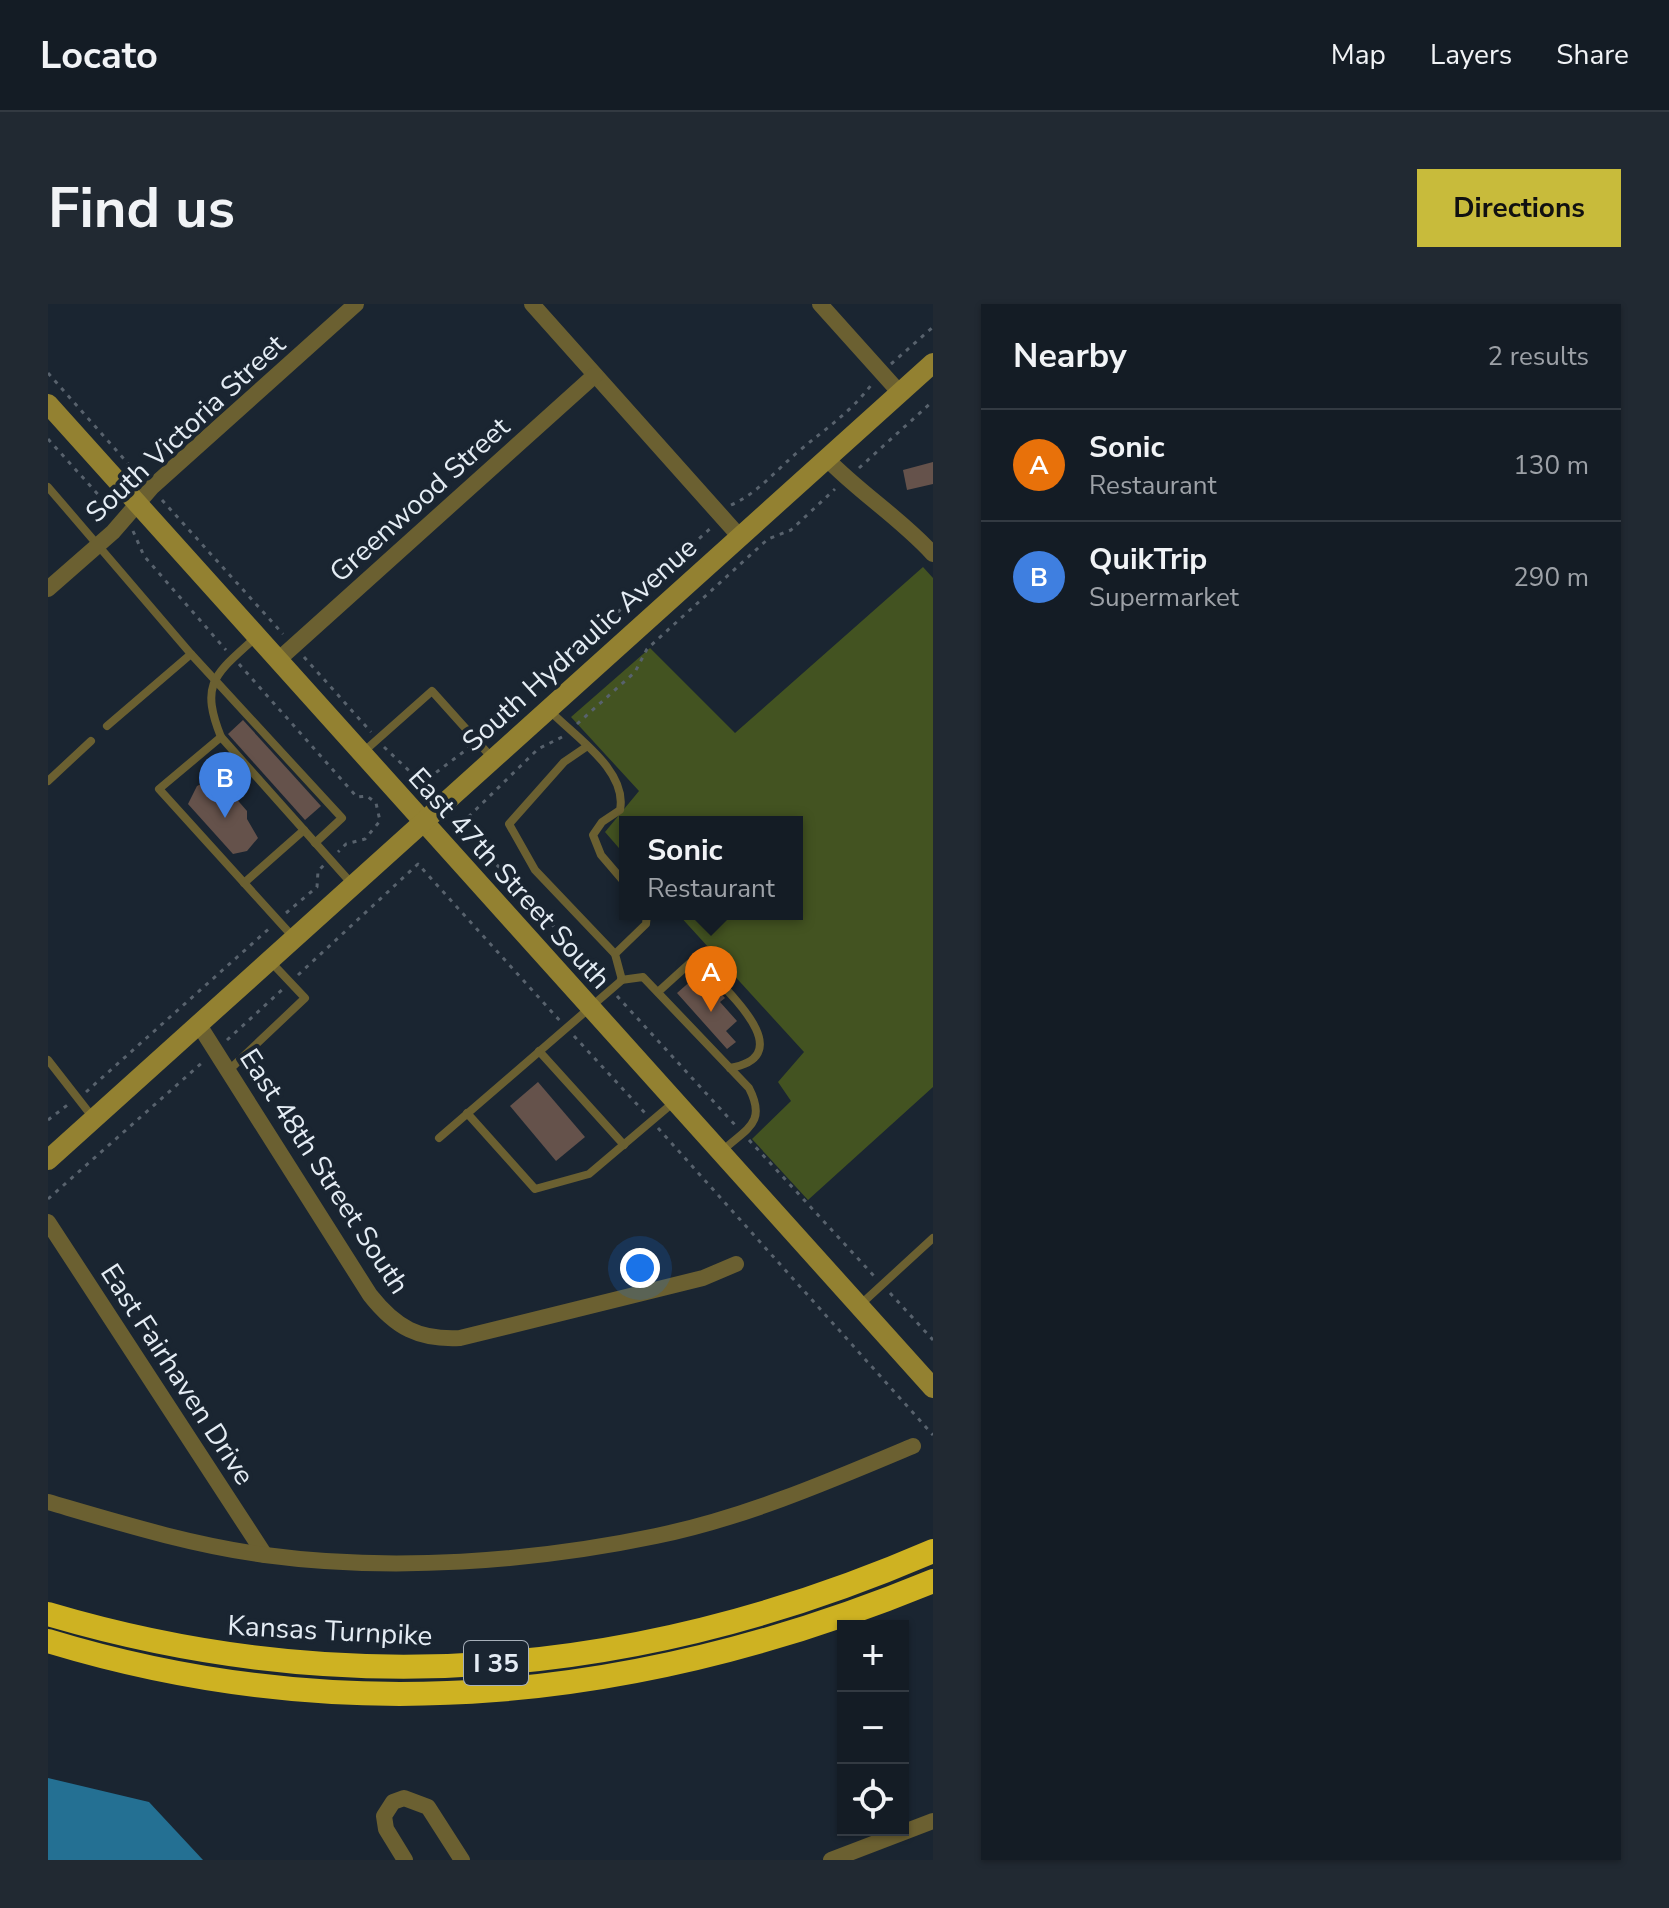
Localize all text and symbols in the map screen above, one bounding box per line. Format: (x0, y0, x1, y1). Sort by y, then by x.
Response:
text: Locato (40, 30, 158, 81)
text: Map (1331, 36, 1386, 74)
text: Layers (1430, 36, 1512, 74)
text: Share (1556, 36, 1629, 74)
button: Directions (1417, 169, 1621, 247)
text: Find us (48, 170, 235, 247)
street label: South Victoria Street (78, 326, 294, 531)
text: Nearby (1013, 333, 1127, 379)
text: 2 results (1488, 339, 1589, 374)
street label: Greenwood Street (321, 408, 518, 591)
text: Sonic (1089, 427, 1165, 468)
text: A (1029, 448, 1049, 483)
text: 130 m (1513, 448, 1589, 483)
text: Restaurant (1089, 468, 1217, 503)
street label: South Hydraulic Avenue (454, 529, 705, 761)
text: QuikTrip (1089, 539, 1207, 580)
text: B (1030, 560, 1048, 595)
text: 290 m (1513, 560, 1589, 595)
text: Supermarket (1089, 580, 1239, 615)
pin: B (199, 752, 251, 818)
street label: East 47th Street South (400, 760, 619, 997)
popup (619, 816, 803, 920)
text: Sonic (647, 830, 723, 871)
text: Restaurant (647, 871, 775, 906)
pin: A (685, 946, 737, 1012)
street label: East 48th Street South (230, 1041, 418, 1302)
your location (620, 1248, 660, 1288)
street label: East Fairhaven Drive (91, 1257, 263, 1493)
street label: Kansas Turnpike (227, 1607, 433, 1655)
map controls (837, 1620, 909, 1836)
button: + (837, 1620, 909, 1692)
road number: I 35 (464, 1641, 528, 1685)
button: − (837, 1692, 909, 1764)
button: locate (837, 1764, 909, 1836)

